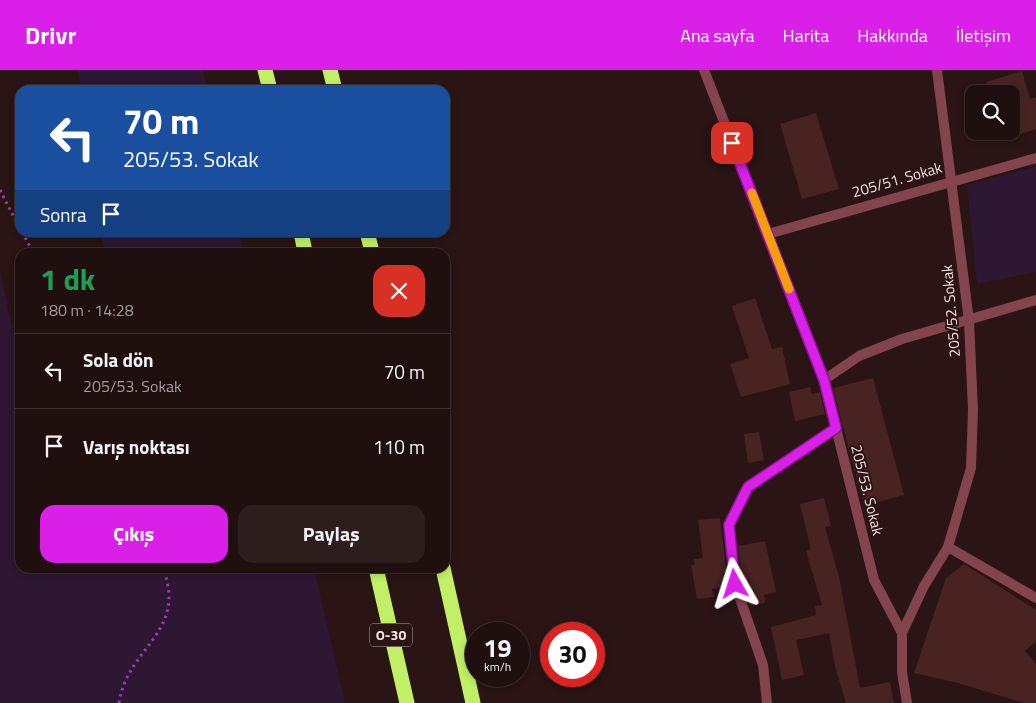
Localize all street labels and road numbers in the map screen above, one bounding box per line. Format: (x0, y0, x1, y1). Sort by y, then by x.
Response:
street label: 205/51. Sokak (849, 156, 945, 203)
street label: 205/52. Sokak (935, 264, 966, 358)
street label: 205/53. Sokak (845, 442, 890, 538)
road number: O-30 (370, 624, 412, 646)

